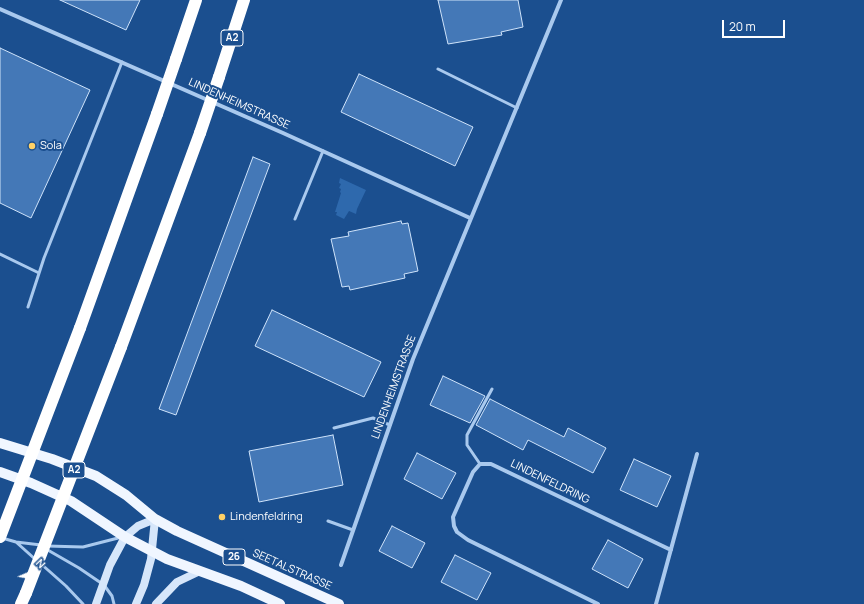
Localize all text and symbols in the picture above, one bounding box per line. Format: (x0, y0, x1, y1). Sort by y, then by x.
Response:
scale bar (724, 12, 787, 38)
text: 20 m (729, 18, 756, 35)
road number: A2 (221, 30, 243, 46)
street label: LINDENHEIMSTRASSE (186, 76, 292, 132)
place label: Sola (40, 139, 62, 153)
marker: Sola (27, 141, 37, 151)
street label: LINDENHEIMSTRASSE (369, 333, 419, 441)
street label: LINDENFELDRING (508, 457, 592, 507)
road number: A2 (63, 462, 85, 478)
place label: Lindenfeldring (230, 510, 303, 524)
marker: Lindenfeldring (217, 512, 227, 522)
street label: SEETALSTRASSE (250, 547, 334, 593)
road number: 26 (223, 549, 245, 565)
north arrow (12, 552, 52, 592)
text: N (33, 555, 49, 571)

